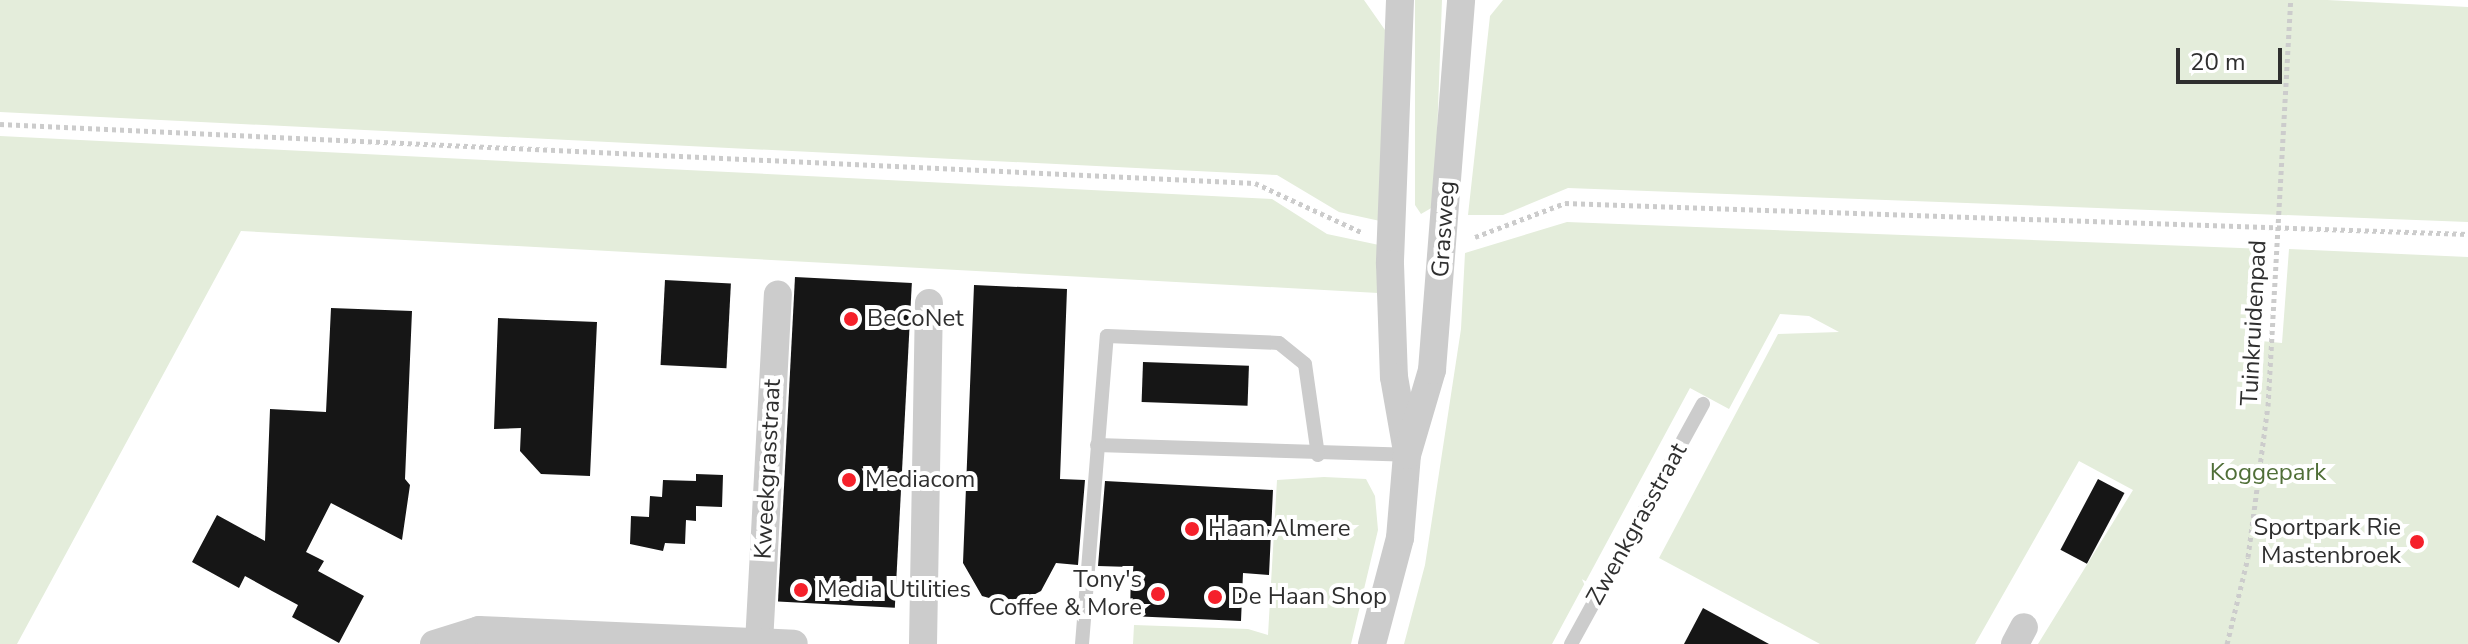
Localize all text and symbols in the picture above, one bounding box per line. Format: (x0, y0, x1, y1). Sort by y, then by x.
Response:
scale bar (2180, 32, 2286, 82)
text: 20 m (2190, 46, 2246, 78)
street label: Grasweg (1426, 180, 1462, 278)
street label: Tuinkruidenpad (2235, 239, 2273, 407)
place label: BeCoNet (867, 305, 964, 333)
marker: BeCoNet (842, 310, 860, 328)
street label: Kweekgrasstraat (749, 378, 787, 560)
street label: Zwenkgrasstraat (1581, 438, 1693, 610)
park label: Koggepark (2210, 459, 2326, 487)
place label: Mediacom (865, 466, 975, 494)
marker: Mediacom (840, 471, 858, 489)
place label: Sportpark Rie Mastenbroek (2253, 514, 2401, 570)
place label: Haan Almere (1208, 515, 1351, 543)
marker: Haan Almere (1183, 520, 1201, 538)
marker: Sportpark Rie Mastenbroek (2408, 533, 2426, 551)
place label: Tony's Coffee & More (989, 566, 1142, 622)
place label: Media Utilities (817, 576, 971, 604)
marker: Media Utilities (792, 581, 810, 599)
place label: De Haan Shop (1231, 583, 1387, 611)
marker: Tony's Coffee & More (1149, 585, 1167, 603)
marker: De Haan Shop (1206, 588, 1224, 606)

